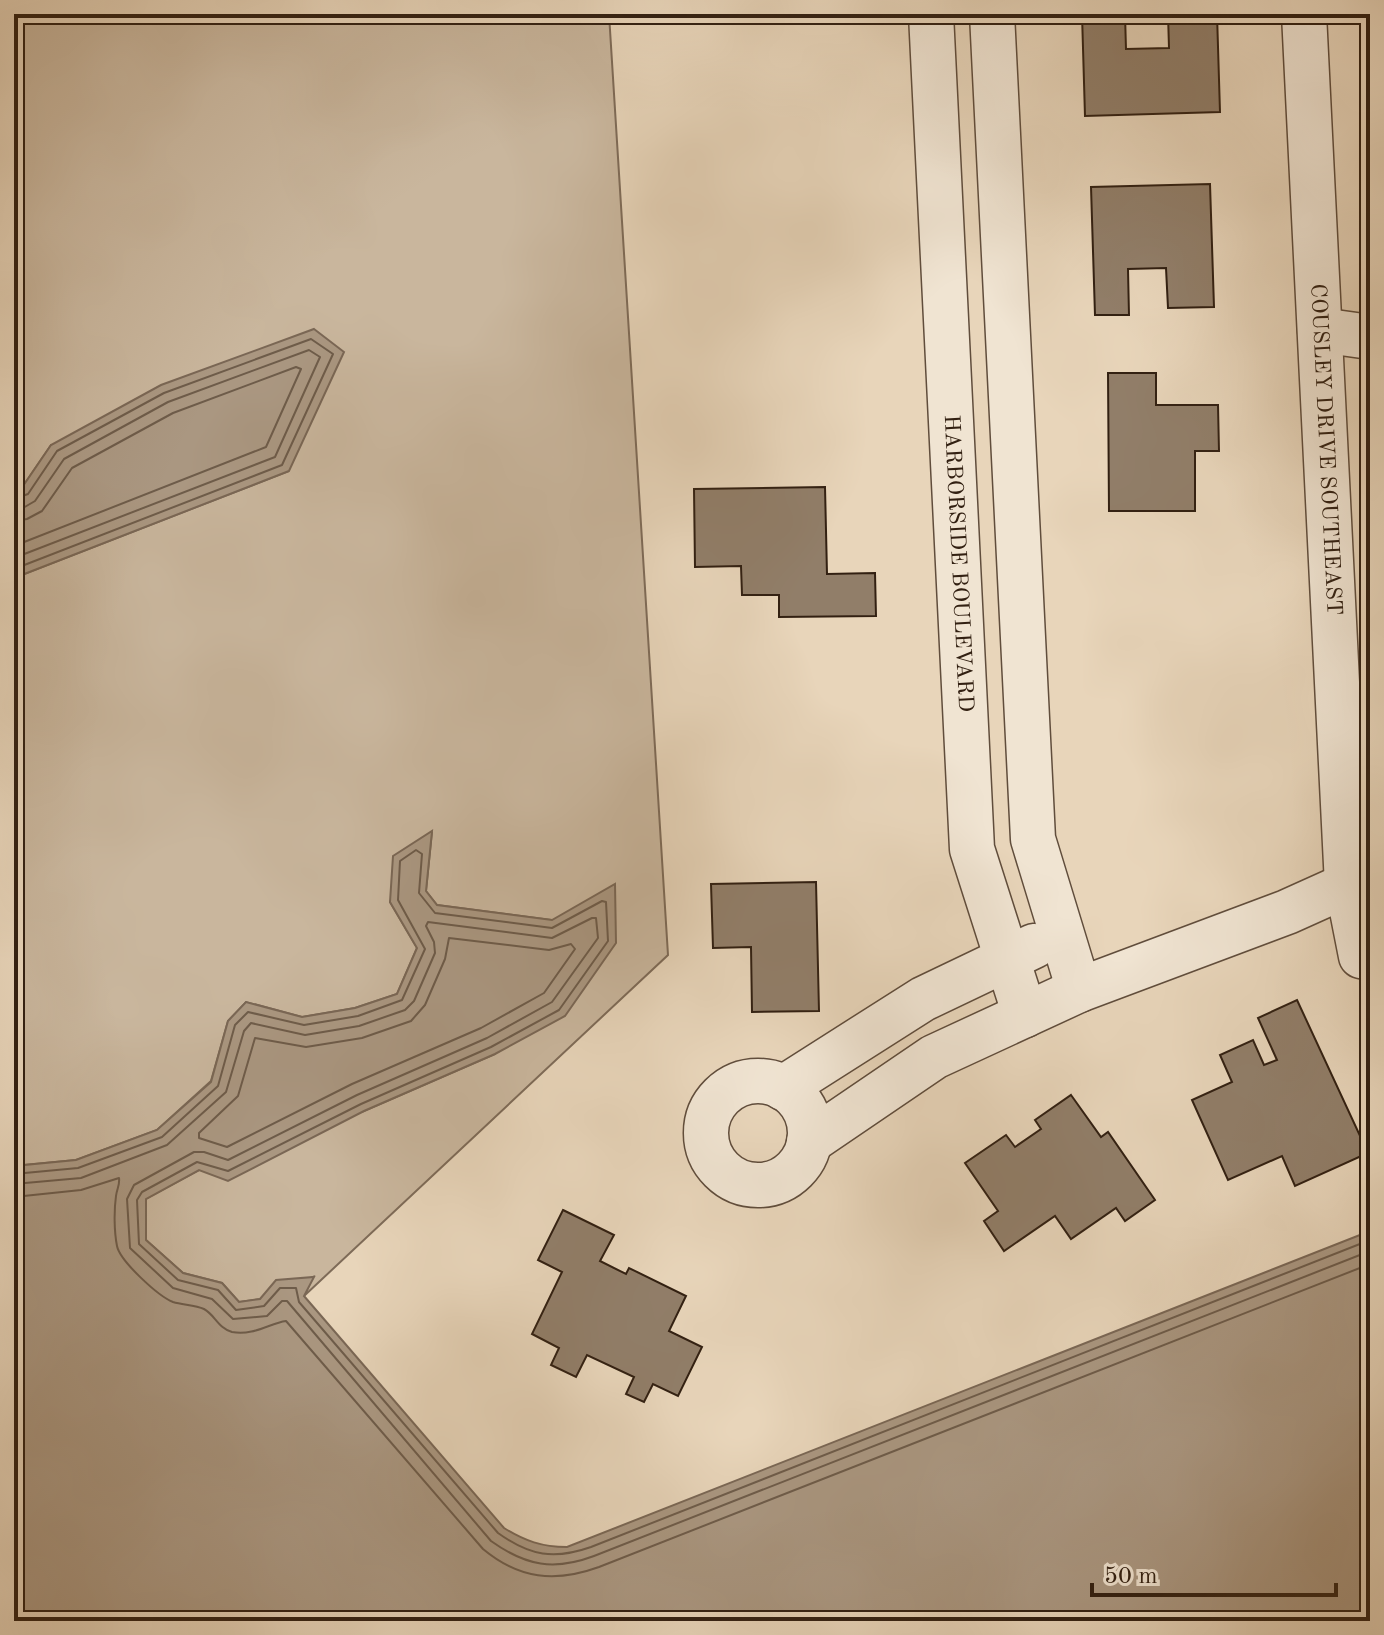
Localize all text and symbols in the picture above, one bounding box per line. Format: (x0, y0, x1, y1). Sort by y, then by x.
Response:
street label: COUSLEY DRIVE SOUTHEAST (1306, 283, 1345, 616)
street label: HARBORSIDE BOULEVARD (940, 414, 976, 713)
scale bar (1092, 1547, 1336, 1597)
text: 50 m (1104, 1565, 1158, 1589)

